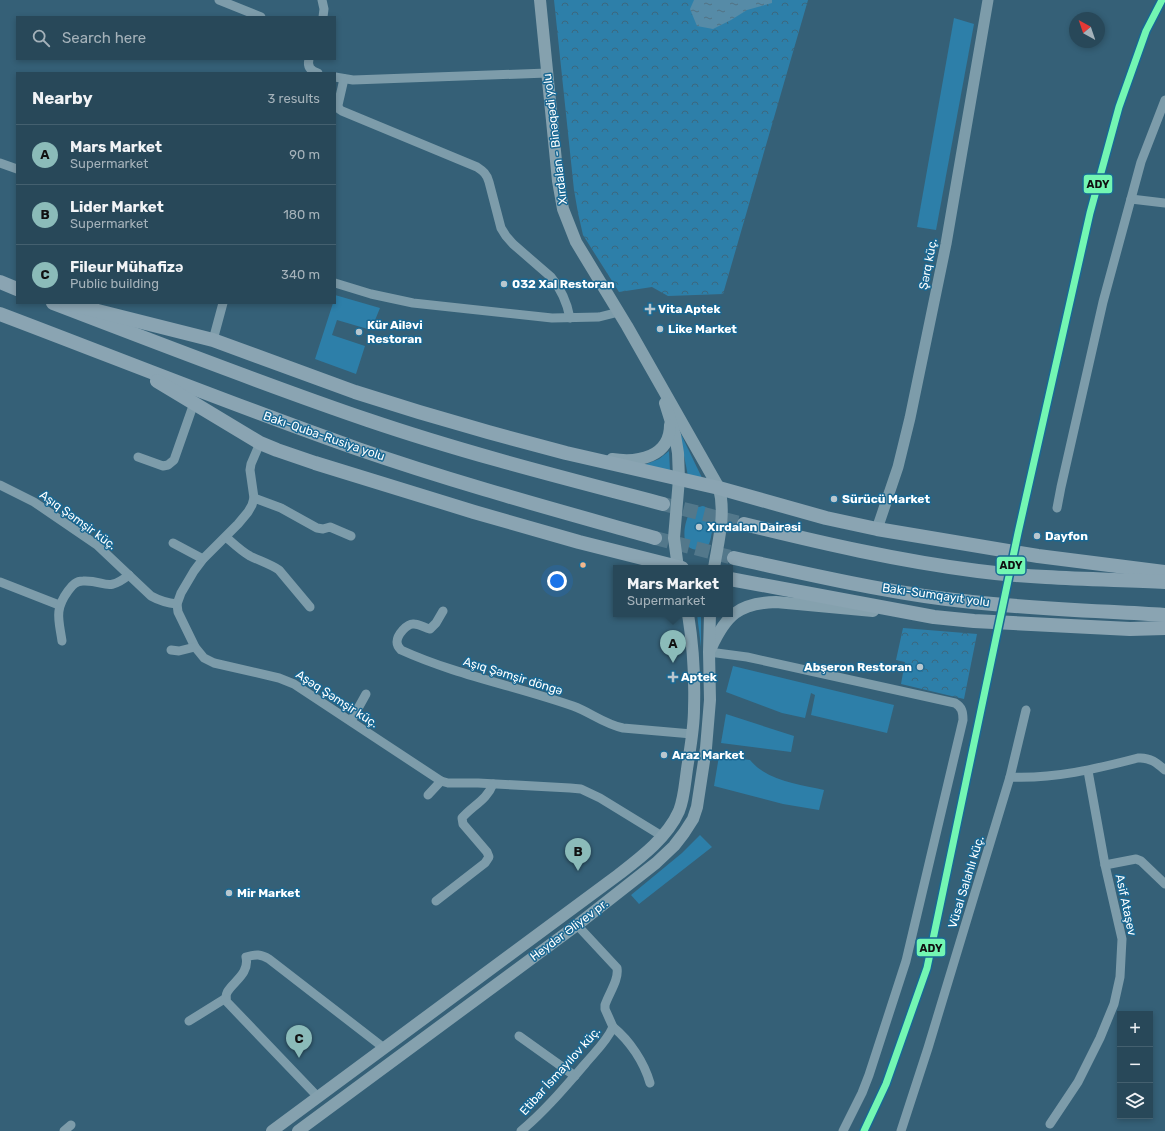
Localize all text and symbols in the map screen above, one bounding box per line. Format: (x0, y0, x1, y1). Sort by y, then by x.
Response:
north arrow (1069, 12, 1105, 48)
search box (16, 16, 336, 60)
icon: search (30, 27, 52, 49)
text: Search here (62, 29, 146, 47)
street label: Xırdalan - Binəqədi yolu (540, 73, 570, 205)
text: Nearby (32, 88, 93, 108)
text: 3 results (268, 91, 320, 106)
text: Mars Market (70, 138, 162, 156)
text: A (40, 147, 50, 162)
text: 90 m (289, 147, 320, 162)
text: Supermarket (70, 156, 148, 171)
line badge: ADY (1083, 174, 1113, 194)
text: ADY (1087, 178, 1110, 191)
text: Lider Market (70, 198, 164, 216)
text: B (40, 207, 50, 222)
text: 180 m (283, 207, 320, 222)
text: Supermarket (70, 216, 148, 231)
street label: Şərq küç. (916, 237, 940, 291)
text: Fileur Mühafizə (70, 258, 183, 276)
text: C (40, 267, 50, 282)
text: 340 m (281, 267, 320, 282)
text: Public building (70, 276, 159, 291)
place label: 032 Xal Restoran (512, 277, 615, 291)
marker: 032 Xal Restoran (499, 279, 509, 289)
place label: Vita Aptek (658, 302, 720, 316)
marker: Vita Aptek (645, 304, 655, 314)
place label: Kür Ailəvi Restoran (367, 318, 423, 346)
place label: Like Market (668, 322, 737, 336)
marker: Like Market (655, 324, 665, 334)
marker: Kür Ailəvi Restoran (354, 327, 364, 337)
street label: Bakı-Quba-Rusiya yolu (261, 409, 387, 463)
street label: Aşıq Şəmşir küç. (37, 488, 119, 552)
place label: Sürücü Market (842, 492, 930, 506)
marker: Sürücü Market (829, 494, 839, 504)
place label: Xırdalan Dairəsi (707, 520, 801, 534)
marker: Xırdalan Dairəsi (694, 522, 704, 532)
place label: Dayfon (1045, 529, 1088, 543)
marker: Dayfon (1032, 531, 1042, 541)
line badge: ADY (996, 556, 1026, 575)
text: ADY (1000, 559, 1023, 572)
unlabelled marker (578, 560, 588, 570)
popup (613, 565, 733, 617)
your location (547, 571, 567, 591)
text: Mars Market (627, 575, 719, 593)
street label: Bakı-Sumqayıt yolu (881, 581, 991, 609)
text: Supermarket (627, 593, 705, 608)
pin: A (660, 630, 686, 663)
street label: Aşıq Şəmşir döngə (462, 654, 565, 698)
place label: Abşeron Restoran (804, 660, 912, 674)
marker: Abşeron Restoran (915, 662, 925, 672)
street label: Aşəq Şəmşir küç. (293, 667, 381, 731)
place label: Aptek (681, 670, 717, 684)
marker: Aptek (668, 672, 678, 682)
place label: Araz Market (672, 748, 745, 762)
marker: Araz Market (659, 750, 669, 760)
street label: Vüsal Salahlı küç. (945, 834, 987, 930)
pin: B (565, 838, 591, 871)
street label: Asif Ataşev (1113, 873, 1139, 937)
place label: Mir Market (237, 886, 300, 900)
marker: Mir Market (224, 888, 234, 898)
street label: Heydər Əliyev pr. (527, 896, 611, 964)
line badge: ADY (916, 938, 946, 957)
text: ADY (920, 942, 943, 955)
map controls (1117, 1011, 1153, 1119)
button: + (1117, 1011, 1153, 1047)
street label: Etibar İsmayılov küç. (517, 1024, 603, 1118)
pin: C (286, 1025, 312, 1058)
button: − (1117, 1047, 1153, 1083)
button: layers (1117, 1083, 1153, 1119)

